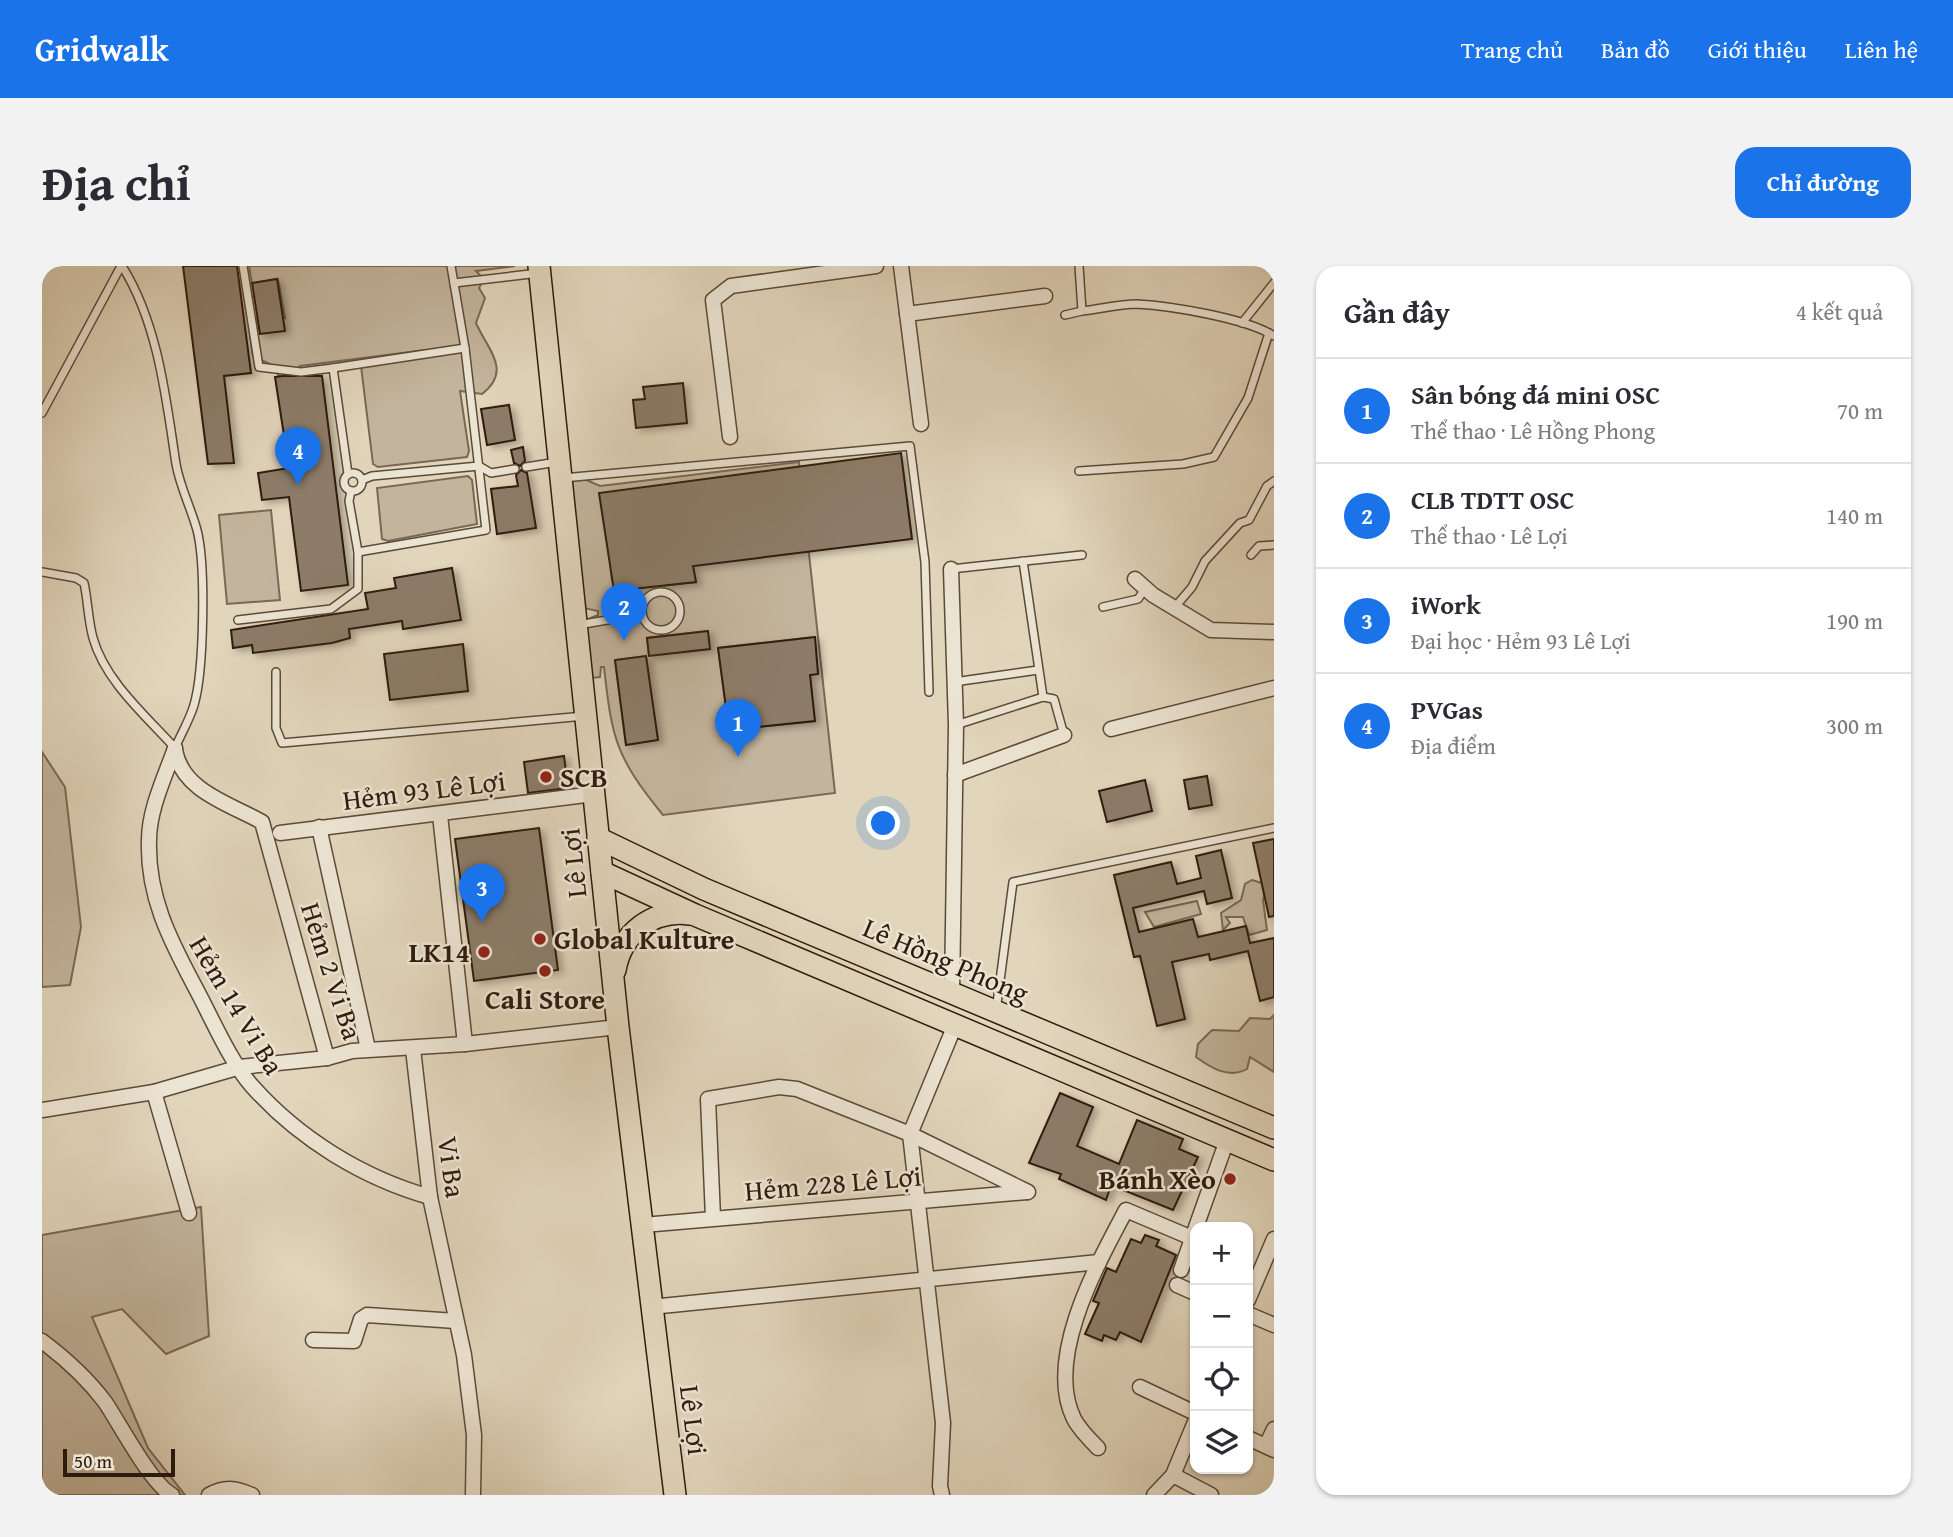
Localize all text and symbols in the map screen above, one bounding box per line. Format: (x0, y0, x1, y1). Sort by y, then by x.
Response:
text: Gridwalk (35, 25, 169, 73)
text: Trang chủ (1461, 32, 1563, 67)
text: Bản đồ (1601, 32, 1670, 67)
text: Giới thiệu (1708, 32, 1807, 67)
text: Liên hệ (1845, 32, 1918, 67)
text: Địa chỉ (42, 146, 191, 218)
button: Chỉ đường (1735, 147, 1911, 218)
text: Gần đây (1344, 290, 1450, 334)
text: 4 kết quả (1796, 295, 1883, 328)
text: Sân bóng đá mini OSC (1411, 375, 1660, 414)
text: 1 (1361, 394, 1373, 427)
text: 70 m (1837, 394, 1883, 427)
text: Thể thao · Lê Hồng Phong (1411, 414, 1655, 447)
pin: 4 (275, 427, 321, 485)
text: CLB TDTT OSC (1411, 480, 1574, 519)
text: 2 (1361, 499, 1373, 532)
text: 140 m (1826, 499, 1883, 532)
text: Thể thao · Lê Lợi (1411, 519, 1568, 552)
pin: 2 (601, 583, 647, 641)
text: iWork (1411, 585, 1481, 624)
text: 3 (1361, 604, 1373, 637)
text: 190 m (1826, 604, 1883, 637)
text: Đại học · Hẻm 93 Lê Lợi (1411, 624, 1631, 657)
text: PVGas (1411, 690, 1483, 729)
pin: 1 (715, 699, 761, 757)
text: 4 (1361, 709, 1373, 742)
text: 300 m (1826, 709, 1883, 742)
text: Địa điểm (1411, 729, 1496, 762)
place label: SCB (560, 756, 608, 797)
street label: Hẻm 93 Lê Lợi (340, 759, 508, 820)
marker: SCB (538, 769, 554, 785)
your location (866, 806, 900, 840)
street label: Lê Lợi (548, 826, 597, 900)
pin: 3 (459, 864, 505, 922)
street label: Hẻm 2 Vi Ba (291, 897, 374, 1045)
street label: Lê Hồng Phong (857, 906, 1035, 1013)
place label: Global Kulture (554, 918, 734, 959)
street label: Hẻm 14 Vi Ba (180, 928, 295, 1083)
place label: LK14 (409, 931, 470, 972)
marker: Global Kulture (532, 931, 548, 947)
marker: LK14 (476, 944, 492, 960)
marker: Cali Store (537, 963, 553, 979)
place label: Cali Store (485, 978, 605, 1019)
street label: Vi Ba (428, 1134, 477, 1201)
street label: Hẻm 228 Lê Lợi (743, 1154, 923, 1211)
place label: Bánh Xèo (1099, 1158, 1216, 1199)
marker: Bánh Xèo (1222, 1171, 1238, 1187)
map controls (1190, 1222, 1253, 1474)
button: + (1190, 1222, 1253, 1285)
button: − (1190, 1285, 1253, 1348)
button: locate (1190, 1348, 1253, 1411)
street label: Lê Lợi (670, 1383, 719, 1457)
button: layers (1190, 1411, 1253, 1474)
scale bar (63, 1446, 175, 1478)
text: 50 m (74, 1447, 112, 1475)

